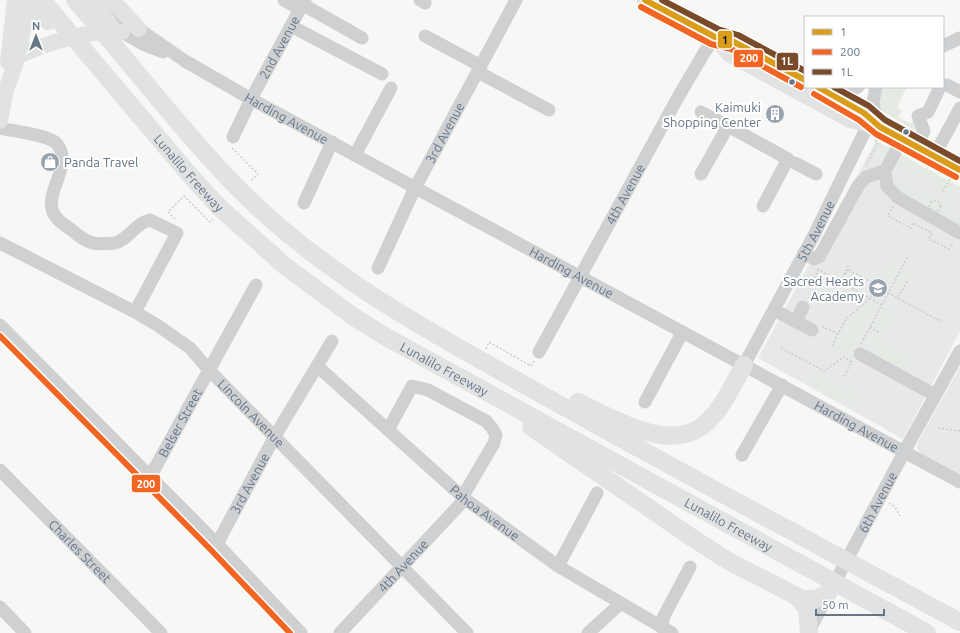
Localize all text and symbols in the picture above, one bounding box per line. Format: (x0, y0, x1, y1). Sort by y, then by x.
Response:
street label: 2nd Avenue (257, 14, 302, 81)
north arrow (16, 16, 56, 56)
legend (804, 16, 944, 88)
text: N (32, 20, 40, 32)
text: 1 (840, 25, 847, 38)
line badge: 1 (717, 30, 733, 49)
text: 1 (722, 34, 728, 46)
text: 200 (840, 45, 861, 58)
line badge: 200 (733, 49, 764, 68)
text: 200 (740, 52, 758, 64)
line badge: 1L (776, 52, 799, 71)
text: 1L (781, 55, 793, 67)
text: 1L (840, 65, 853, 78)
unlabelled marker (787, 77, 797, 87)
street label: Harding Avenue (242, 90, 331, 147)
street label: 3rd Avenue (423, 100, 467, 165)
place label: Kaimuki Shopping Center (663, 100, 761, 129)
building icon: Kaimuki Shopping Center (764, 103, 786, 125)
unlabelled marker (901, 127, 911, 137)
street label: Lunalilo Freeway (152, 132, 226, 214)
shop icon: Panda Travel (39, 151, 61, 173)
place label: Panda Travel (64, 155, 139, 169)
street label: 4th Avenue (603, 161, 647, 227)
street label: 5th Avenue (794, 198, 837, 264)
street label: Harding Avenue (527, 244, 616, 301)
place label: Sacred Hearts Academy (783, 274, 864, 303)
school or university icon: Sacred Hearts Academy (867, 277, 889, 299)
street label: Lunalilo Freeway (398, 339, 491, 399)
street label: Lincoln Avenue (215, 377, 287, 450)
street label: Belser Street (155, 386, 204, 459)
street label: Harding Avenue (812, 398, 901, 455)
street label: 3rd Avenue (228, 451, 272, 516)
street label: 6th Avenue (856, 469, 899, 535)
line badge: 200 (131, 474, 161, 493)
text: 200 (137, 478, 155, 490)
street label: Pahoa Avenue (447, 482, 522, 543)
street label: Lunalilo Freeway (682, 495, 775, 554)
street label: Charles Street (46, 517, 114, 585)
street label: 4th Avenue (375, 537, 431, 595)
scale bar (816, 591, 884, 617)
text: 50 m (822, 598, 849, 611)

